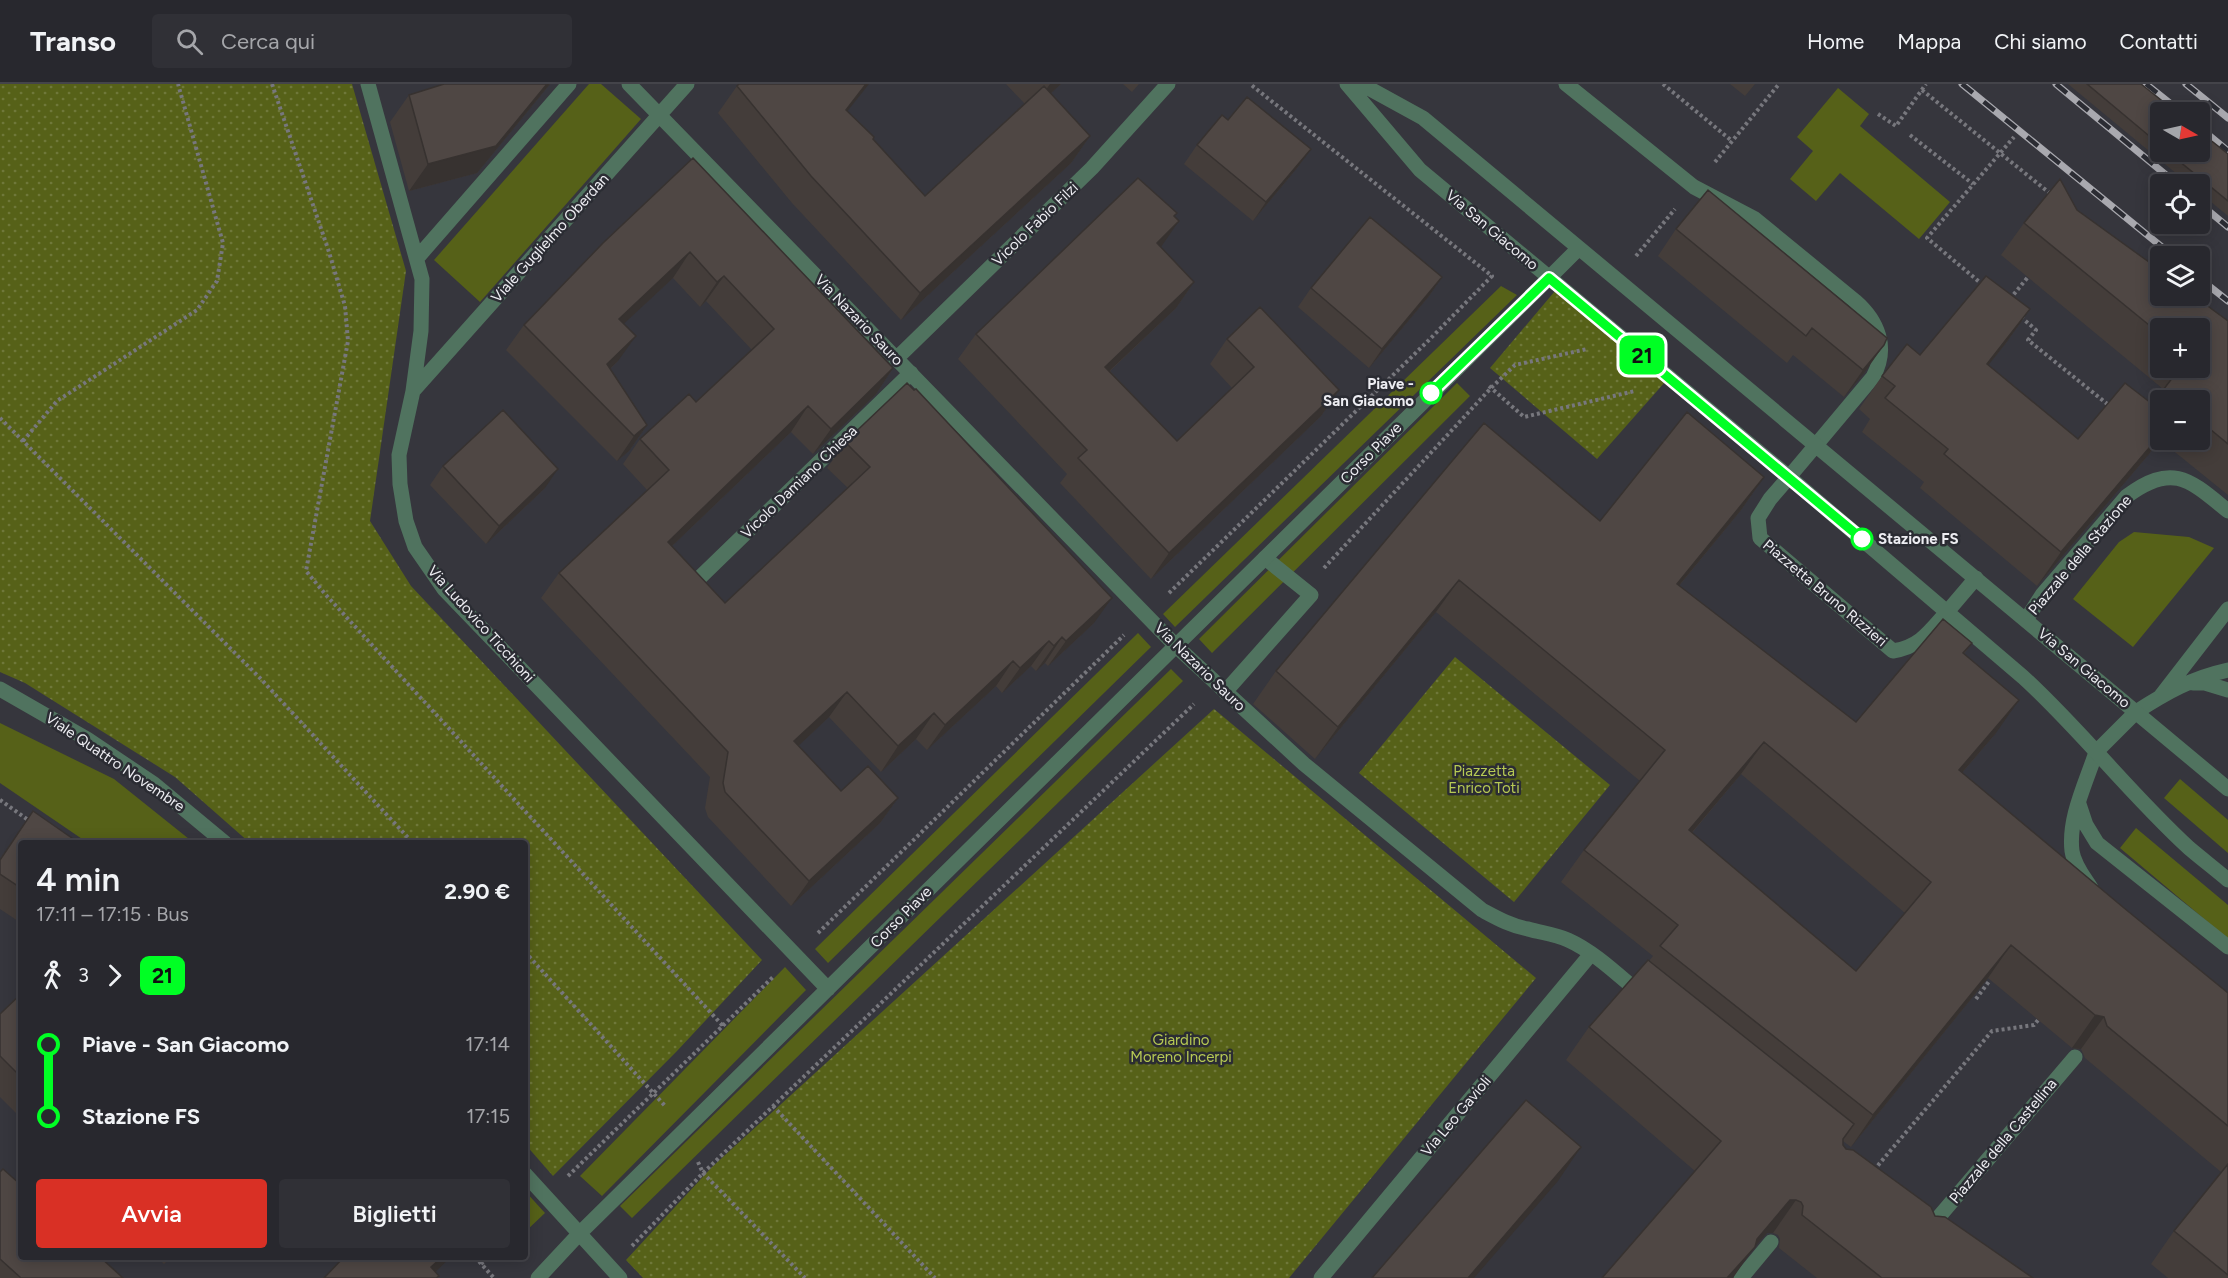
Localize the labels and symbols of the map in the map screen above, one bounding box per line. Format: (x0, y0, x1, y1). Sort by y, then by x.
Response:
north arrow (2150, 102, 2210, 162)
street label: Viale Guglielmo Oberdan (487, 170, 613, 306)
street label: Vicolo Fabio Filzi (988, 178, 1082, 270)
street label: Via San Giacomo (1442, 186, 1542, 274)
street label: Via Nazario Sauro (811, 271, 907, 369)
line badge: 21 (1615, 336, 1669, 374)
place label: Piave - San Giacomo (1323, 375, 1414, 410)
marker: Piave - San Giacomo (1420, 382, 1442, 404)
street label: Corso Piave (1337, 419, 1405, 487)
street label: Vicolo Damiano Chiesa (737, 422, 861, 542)
street label: Piazzale della Stazione (2025, 491, 2135, 619)
marker: Stazione FS (1851, 528, 1873, 550)
place label: Stazione FS (1878, 530, 1959, 548)
street label: Piazzetta Bruno Rizzieri (1759, 536, 1891, 650)
street label: Via Ludovico Ticchioni (424, 562, 538, 686)
street label: Via Nazario Sauro (1151, 619, 1249, 715)
street label: Via San Giacomo (2034, 624, 2134, 712)
street label: Viale Quattro Novembre (42, 709, 188, 815)
park label: Piazzetta Enrico Toti (1448, 762, 1520, 797)
street label: Corso Piave (867, 883, 935, 951)
park label: Giardino Moreno Incerpi (1130, 1031, 1232, 1066)
street label: Via Leo Gavioli (1417, 1072, 1495, 1160)
street label: Piazzale della Castellina (1945, 1075, 2061, 1207)

